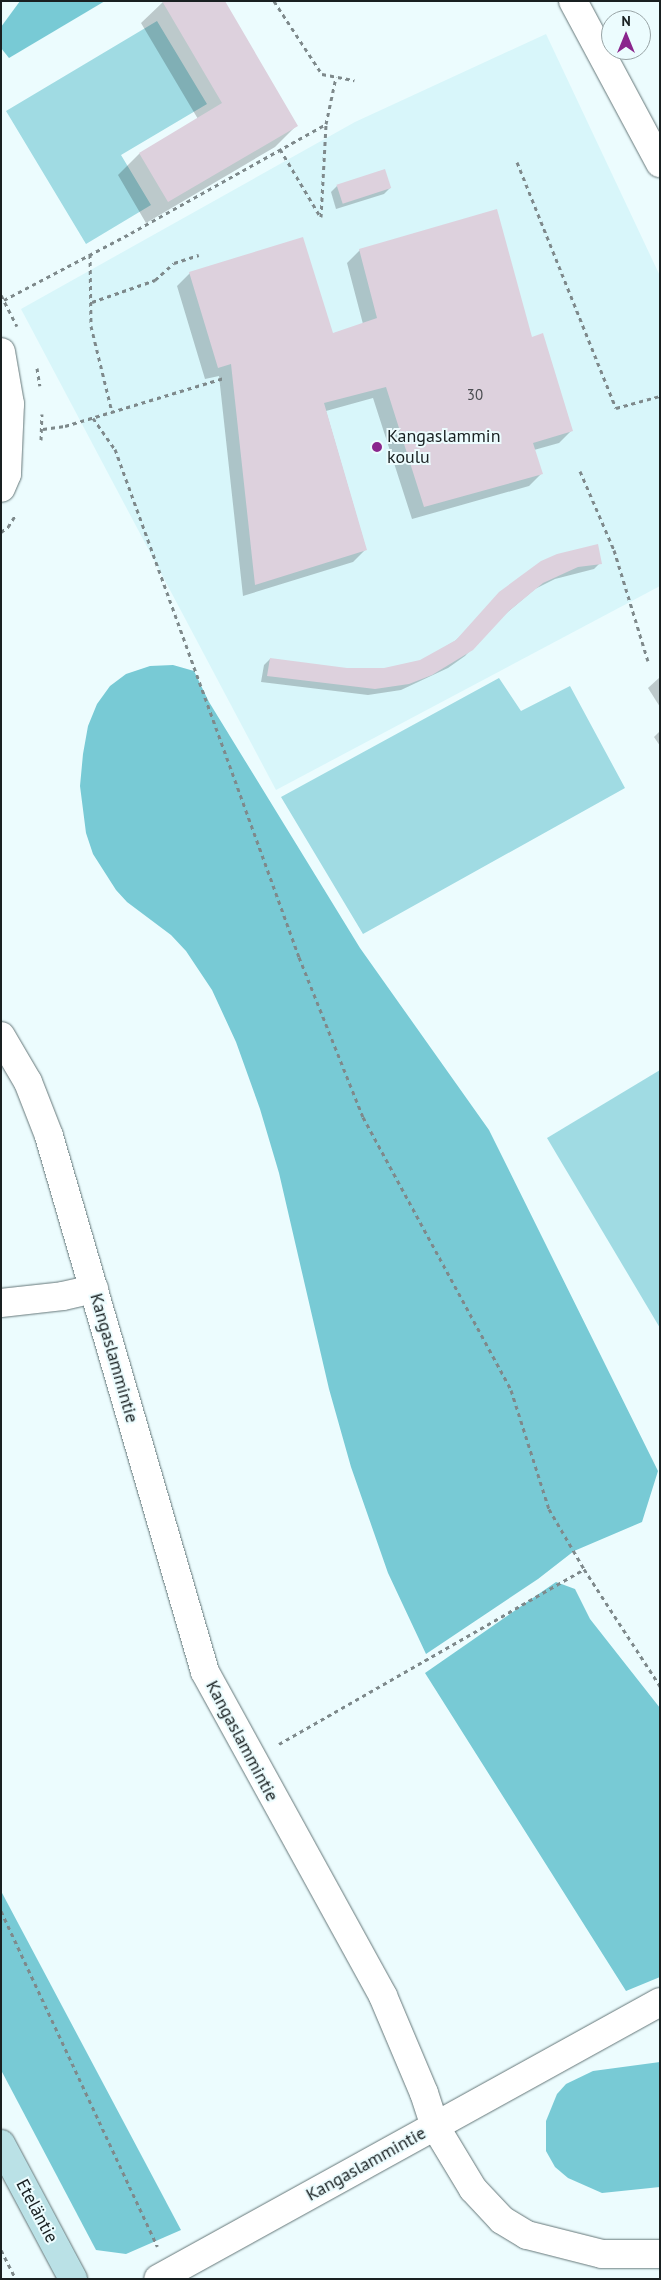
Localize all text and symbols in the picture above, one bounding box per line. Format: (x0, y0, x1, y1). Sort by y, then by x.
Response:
north arrow (601, 10, 651, 60)
text: N (621, 12, 631, 30)
house number: 30 (467, 386, 483, 404)
place label: Kangaslammin koulu (387, 426, 501, 468)
marker: Kangaslammin koulu (371, 441, 383, 453)
street label: Kangaslammintie (85, 1291, 143, 1425)
street label: Kangaslammintie (201, 1677, 283, 1805)
street label: Kangaslammintie (302, 2122, 430, 2206)
street label: Eteläntie (11, 2176, 63, 2246)

